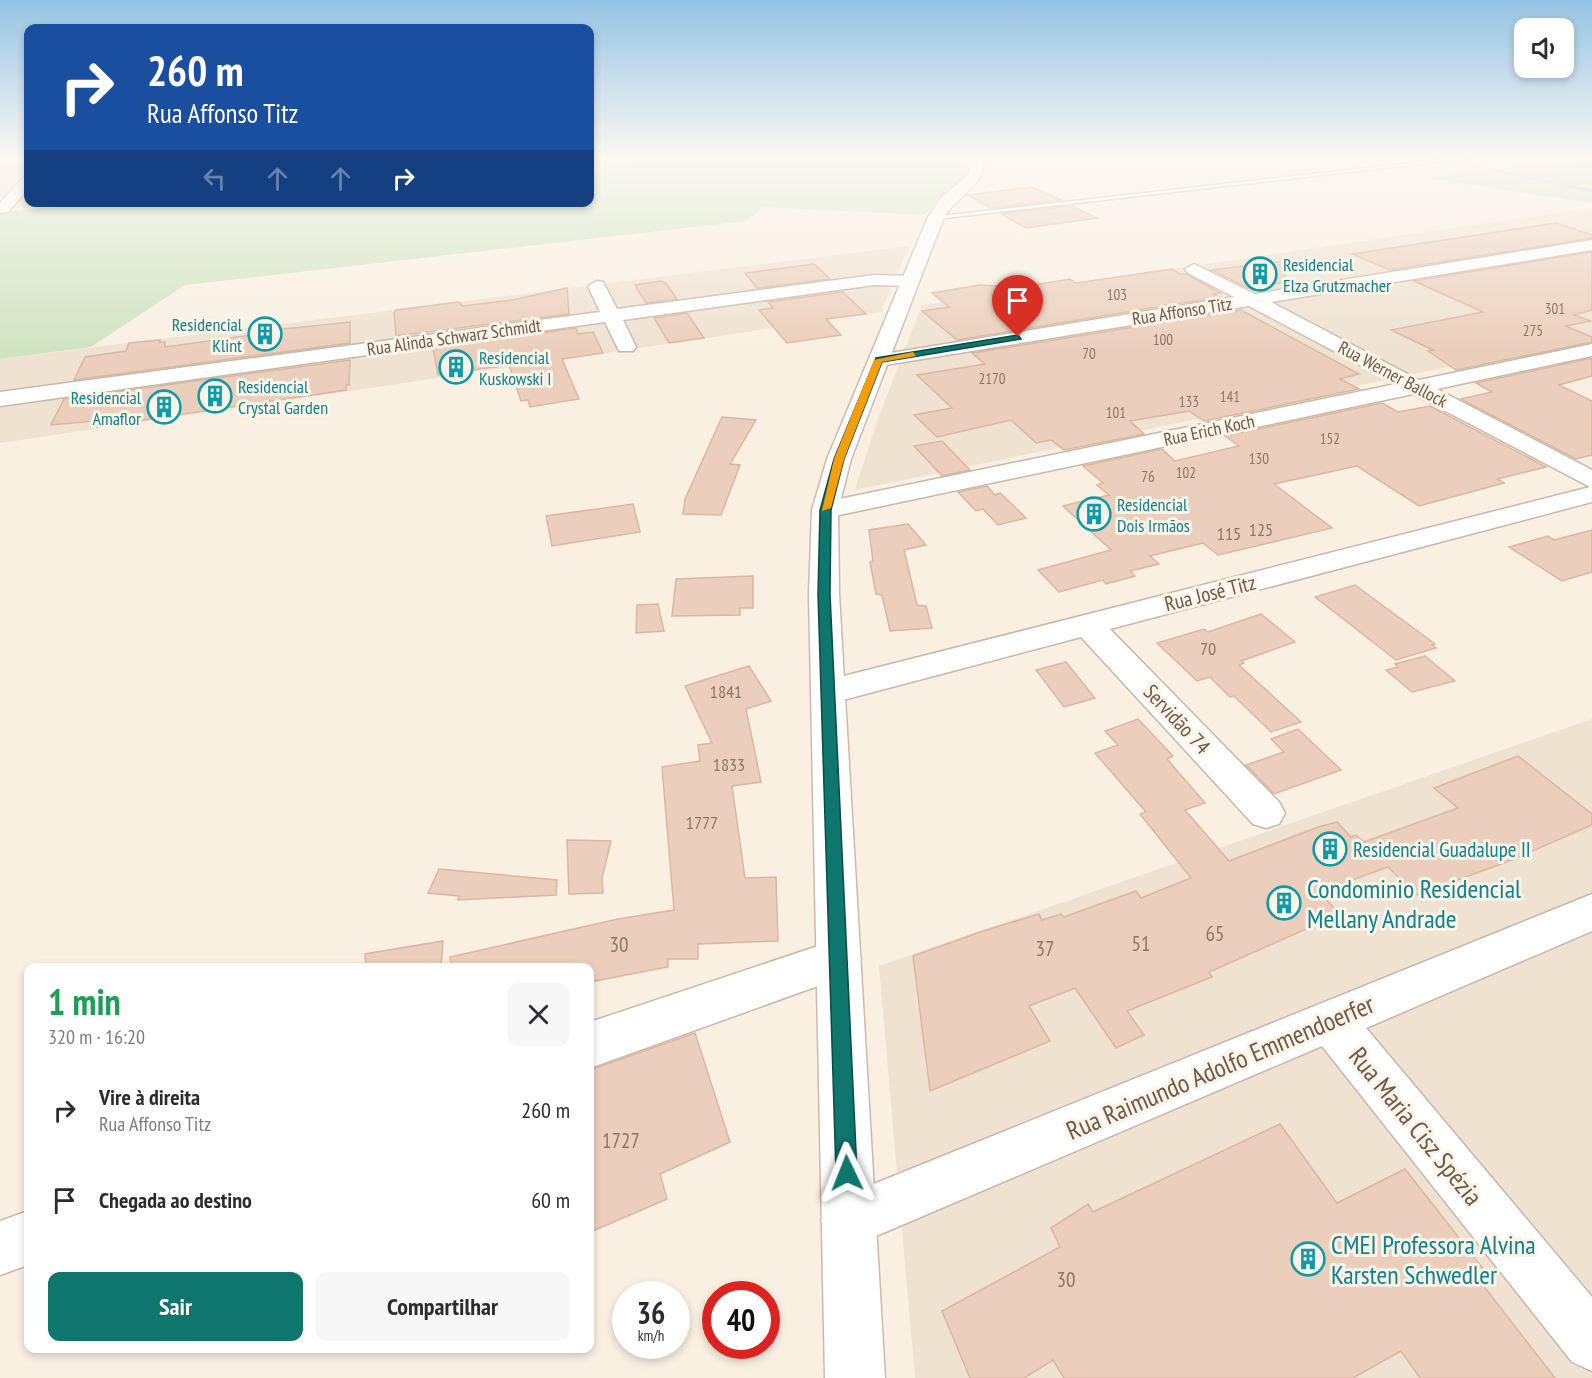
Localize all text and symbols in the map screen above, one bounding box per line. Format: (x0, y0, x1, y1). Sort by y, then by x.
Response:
map controls (1514, 18, 1574, 78)
button: sound (1514, 18, 1574, 78)
text: 260 m (147, 43, 244, 98)
icon: right (48, 48, 126, 126)
text: Rua Affonso Titz (147, 96, 298, 130)
icon: left (198, 162, 231, 195)
icon: ahead (261, 162, 294, 195)
icon: ahead (324, 162, 357, 195)
icon: right (387, 162, 420, 195)
place label: Residencial Elza Grutzmacher (1283, 253, 1391, 297)
building icon: Residencial Elza Grutzmacher (1242, 256, 1278, 292)
pin (992, 275, 1043, 337)
icon: arrive (1001, 284, 1034, 317)
house number: 103 (1107, 285, 1127, 304)
street label: Rua Affonso Titz (1130, 292, 1234, 330)
house number: 301 (1545, 299, 1565, 318)
place label: Residencial Klint (172, 313, 243, 357)
street label: Rua Alinda Schwarz Schmidt (366, 313, 542, 361)
building icon: Residencial Klint (247, 316, 283, 352)
house number: 275 (1523, 321, 1543, 340)
house number: 100 (1153, 330, 1173, 349)
street label: Rua Werner Ballock (1334, 336, 1452, 412)
house number: 70 (1082, 344, 1096, 363)
place label: Residencial Kuskowski I (479, 346, 551, 390)
building icon: Residencial Kuskowski I (438, 349, 474, 385)
house number: 2170 (978, 369, 1006, 388)
place label: Residencial Crystal Garden (238, 375, 328, 419)
building icon: Residencial Crystal Garden (197, 378, 233, 414)
place label: Residencial Amaflor (71, 386, 142, 430)
house number: 141 (1220, 387, 1240, 406)
building icon: Residencial Amaflor (146, 389, 182, 425)
house number: 133 (1179, 392, 1199, 411)
house number: 101 (1106, 403, 1126, 422)
street label: Rua Erich Koch (1161, 409, 1257, 451)
house number: 152 (1320, 429, 1340, 448)
house number: 130 (1249, 449, 1269, 468)
house number: 102 (1176, 463, 1196, 482)
house number: 76 (1141, 467, 1155, 486)
place label: Residencial Dois Irmãos (1117, 493, 1190, 537)
building icon: Residencial Dois Irmãos (1076, 496, 1112, 532)
house number: 125 (1249, 518, 1273, 541)
house number: 115 (1217, 522, 1241, 545)
street label: Rua José Titz (1162, 569, 1258, 617)
house number: 70 (1200, 637, 1216, 660)
street label: Servidão 74 (1138, 678, 1217, 760)
house number: 1841 (710, 680, 742, 703)
house number: 1833 (713, 753, 745, 776)
house number: 1777 (686, 811, 718, 834)
building icon: Residencial Guadalupe II (1312, 831, 1348, 867)
place label: Residencial Guadalupe II (1353, 836, 1531, 863)
place label: Condominio Residencial Mellany Andrade (1307, 872, 1521, 935)
building icon: Condominio Residencial Mellany Andrade (1266, 885, 1302, 921)
house number: 65 (1206, 920, 1224, 947)
house number: 51 (1132, 930, 1150, 957)
house number: 30 (610, 931, 628, 958)
house number: 37 (1036, 935, 1054, 962)
text: 1 min (48, 978, 121, 1025)
button: close (507, 983, 570, 1046)
street label: Rua Raimundo Adolfo Emmendoerfer (1061, 987, 1379, 1147)
text: 320 m · 16:20 (48, 1024, 145, 1050)
street label: Rua Maria Cisz Spézia (1342, 1040, 1490, 1212)
text: Vire à direita (99, 1083, 200, 1111)
icon: right (48, 1094, 81, 1127)
text: 260 m (521, 1096, 570, 1124)
text: Rua Affonso Titz (99, 1111, 211, 1137)
house number: 1727 (602, 1127, 640, 1154)
position arrow (815, 1141, 879, 1205)
icon: arrive (48, 1184, 81, 1217)
text: Chegada ao destino (99, 1186, 252, 1214)
text: 60 m (531, 1186, 570, 1214)
place label: CMEI Professora Alvina Karsten Schwedler (1331, 1228, 1536, 1291)
building icon: CMEI Professora Alvina Karsten Schwedler (1290, 1241, 1326, 1277)
house number: 30 (1057, 1266, 1075, 1293)
button: Sair (48, 1272, 303, 1341)
button: Compartilhar (315, 1272, 570, 1341)
speed limit sign: 40 (702, 1281, 780, 1359)
text: 36 (637, 1293, 665, 1332)
text: km/h (638, 1326, 664, 1345)

